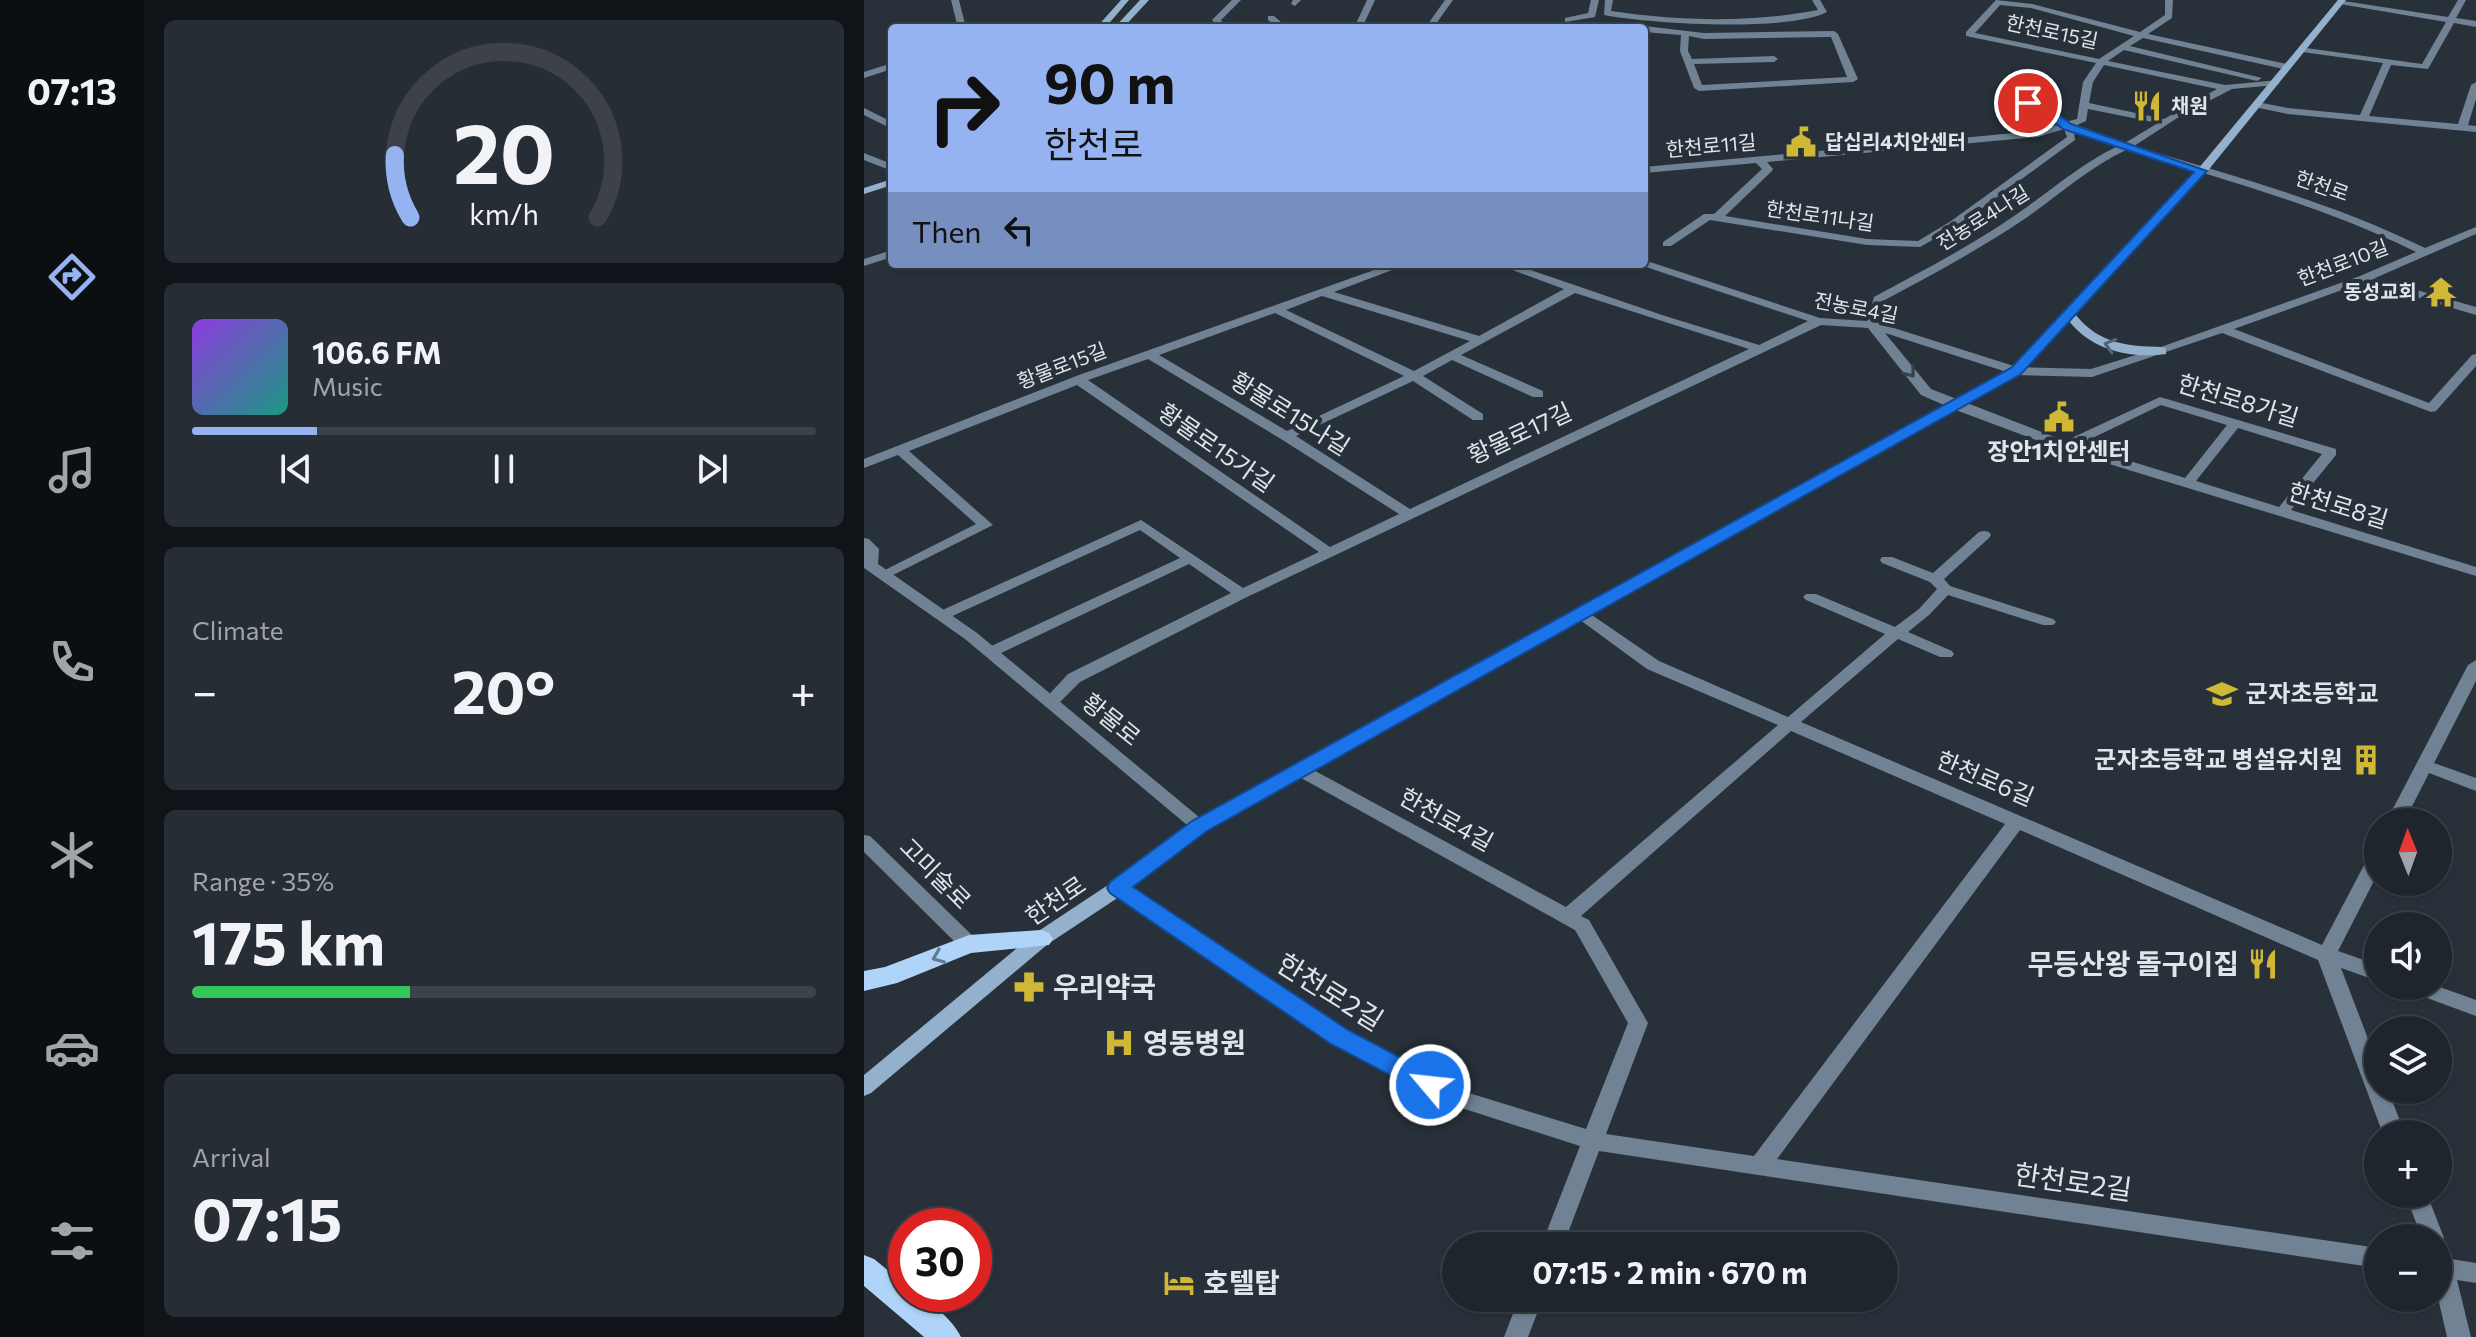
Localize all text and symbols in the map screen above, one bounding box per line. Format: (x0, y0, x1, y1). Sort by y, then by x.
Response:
street label: 한천로15길 (2004, 10, 2101, 52)
text: 90 m (1044, 47, 1175, 116)
icon: right (912, 56, 1016, 160)
text: 07:13 (27, 68, 117, 112)
pin (1994, 69, 2062, 137)
icon: arrive (2006, 81, 2050, 125)
restaurant icon: 채원 (2130, 89, 2164, 123)
place label: 채원 (2171, 93, 2208, 117)
text: 20 (453, 98, 555, 200)
text: 한천로 (1044, 121, 1143, 165)
public building icon: 답십리4치안센터 (1784, 125, 1818, 159)
street label: 한천로11길 (1665, 129, 1757, 161)
place label: 답십리4치안센터 (1825, 129, 1966, 153)
street label: 한천로 (2292, 165, 2352, 205)
street label: 전농로4나길 (1932, 179, 2033, 255)
text: km/h (469, 196, 539, 231)
street label: 한천로11나길 (1764, 196, 1876, 234)
icon: left (997, 208, 1041, 252)
text: Then (912, 212, 981, 249)
street label: 한천로10길 (2294, 234, 2391, 290)
icon: directions (44, 249, 100, 305)
temple icon: 동성교회 (2424, 275, 2458, 309)
place label: 동성교회 (2343, 279, 2417, 303)
street label: 전농로4길 (1812, 287, 1900, 327)
text: 106.6 FM (312, 333, 442, 370)
street label: 황물로15길 (1014, 337, 1110, 393)
one-way arrow (2103, 338, 2117, 354)
one-way arrow (1900, 363, 1915, 377)
street label: 황물로15나길 (1226, 365, 1355, 461)
street label: 한천로8가길 (2174, 367, 2302, 432)
text: Music (312, 370, 383, 401)
street label: 황물로15가길 (1153, 396, 1280, 497)
street label: 황물로17길 (1463, 396, 1576, 469)
public building icon: 장안1치안센터 (2042, 400, 2076, 434)
place label: 장안1치안센터 (1987, 436, 2131, 465)
icon: music (44, 442, 100, 498)
icon: previous (274, 447, 318, 491)
icon: pause (482, 447, 526, 491)
icon: next (690, 447, 734, 491)
street label: 한천로8길 (2285, 476, 2392, 533)
text: Climate (192, 614, 284, 645)
icon: phone (44, 634, 100, 690)
text: 20° (452, 653, 555, 726)
text: − (192, 663, 217, 717)
text: + (790, 663, 816, 717)
school or university icon: 군자초등학교 (2205, 677, 2239, 711)
place label: 군자초등학교 (2246, 678, 2378, 707)
street label: 황물로 (1077, 687, 1147, 751)
building icon: 군자초등학교 병설유치원 (2349, 743, 2383, 777)
street label: 한천로6길 (1933, 744, 2039, 811)
place label: 군자초등학교 병설유치원 (2095, 744, 2342, 773)
street label: 한천로4길 (1395, 781, 1499, 856)
north arrow (2364, 808, 2452, 896)
map controls (2364, 808, 2452, 1312)
icon: climate (44, 827, 100, 883)
street label: 고미술로 (895, 831, 978, 914)
text: Range · 35% (192, 865, 334, 896)
street label: 한천로 (1020, 869, 1091, 930)
text: 175 km (192, 904, 385, 977)
button: sound (2364, 912, 2452, 1000)
street label: 한천로2길 (1271, 945, 1390, 1037)
place label: 무등산왕 돌구이집 (2028, 946, 2239, 980)
restaurant icon: 무등산왕 돌구이집 (2246, 947, 2280, 981)
one-way arrow (932, 948, 946, 964)
place label: 우리약국 (1053, 969, 1156, 1003)
pharmacy icon: 우리약국 (1012, 970, 1046, 1004)
button: layers (2364, 1016, 2452, 1104)
icon: car (44, 1020, 100, 1076)
place label: 영동병원 (1143, 1025, 1246, 1059)
hospital icon: 영동병원 (1102, 1026, 1136, 1060)
position arrow (1388, 1043, 1472, 1127)
button: + (2364, 1120, 2452, 1208)
text: Arrival (192, 1141, 271, 1172)
street label: 한천로2길 (2012, 1156, 2134, 1206)
text: 07:15 (192, 1180, 342, 1253)
speed limit sign: 30 (888, 1208, 992, 1312)
icon: filters (44, 1213, 100, 1269)
button: − (2364, 1224, 2452, 1312)
text: 07:15 · 2 min · 670 m (1533, 1253, 1808, 1290)
place label: 호텔탑 (1203, 1265, 1280, 1299)
hotel icon: 호텔탑 (1162, 1266, 1196, 1300)

